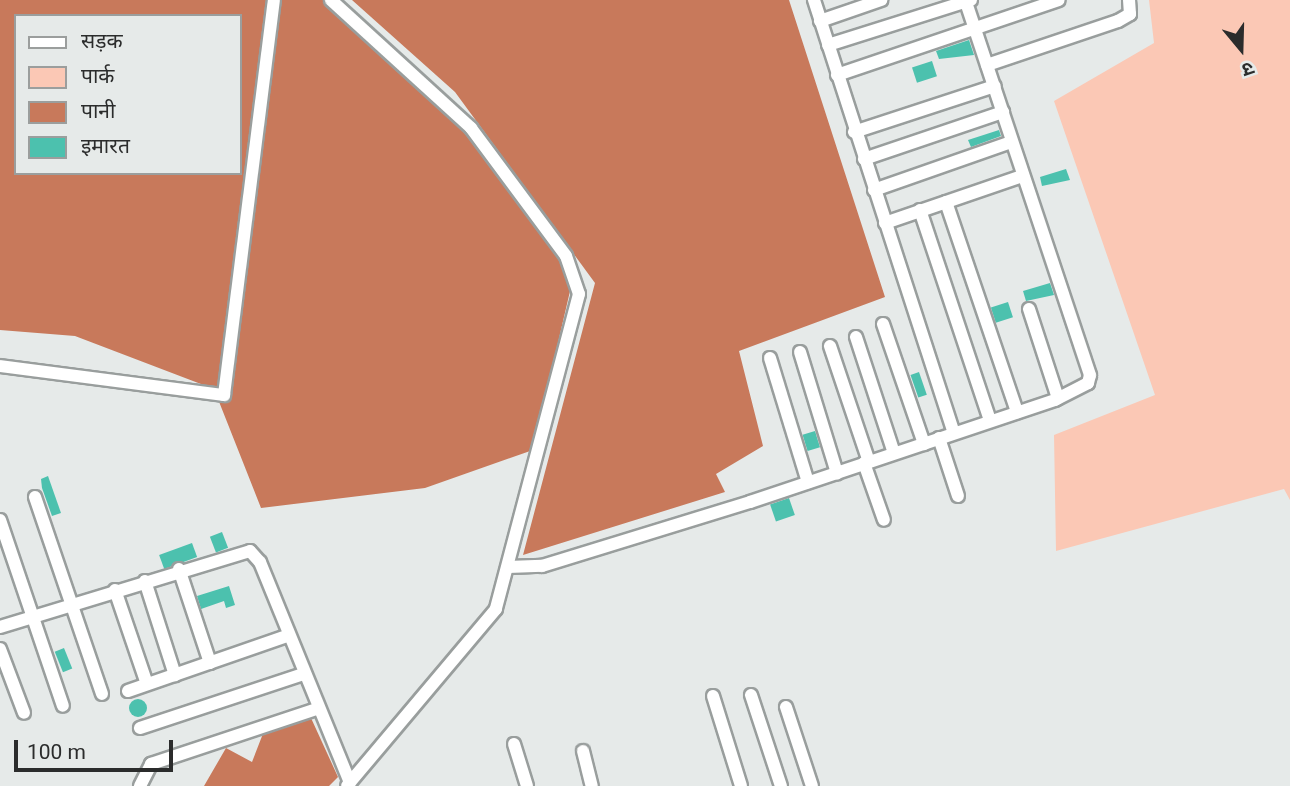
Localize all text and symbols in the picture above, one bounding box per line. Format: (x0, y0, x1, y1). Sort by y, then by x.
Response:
legend (14, 14, 242, 175)
north arrow (1206, 14, 1276, 84)
text: सड़क (81, 29, 123, 53)
text: उ (1239, 57, 1257, 82)
text: पार्क (81, 64, 115, 88)
text: पानी (81, 99, 115, 123)
text: इमारत (81, 134, 130, 158)
scale bar (18, 726, 177, 770)
text: 100 m (27, 740, 86, 764)

